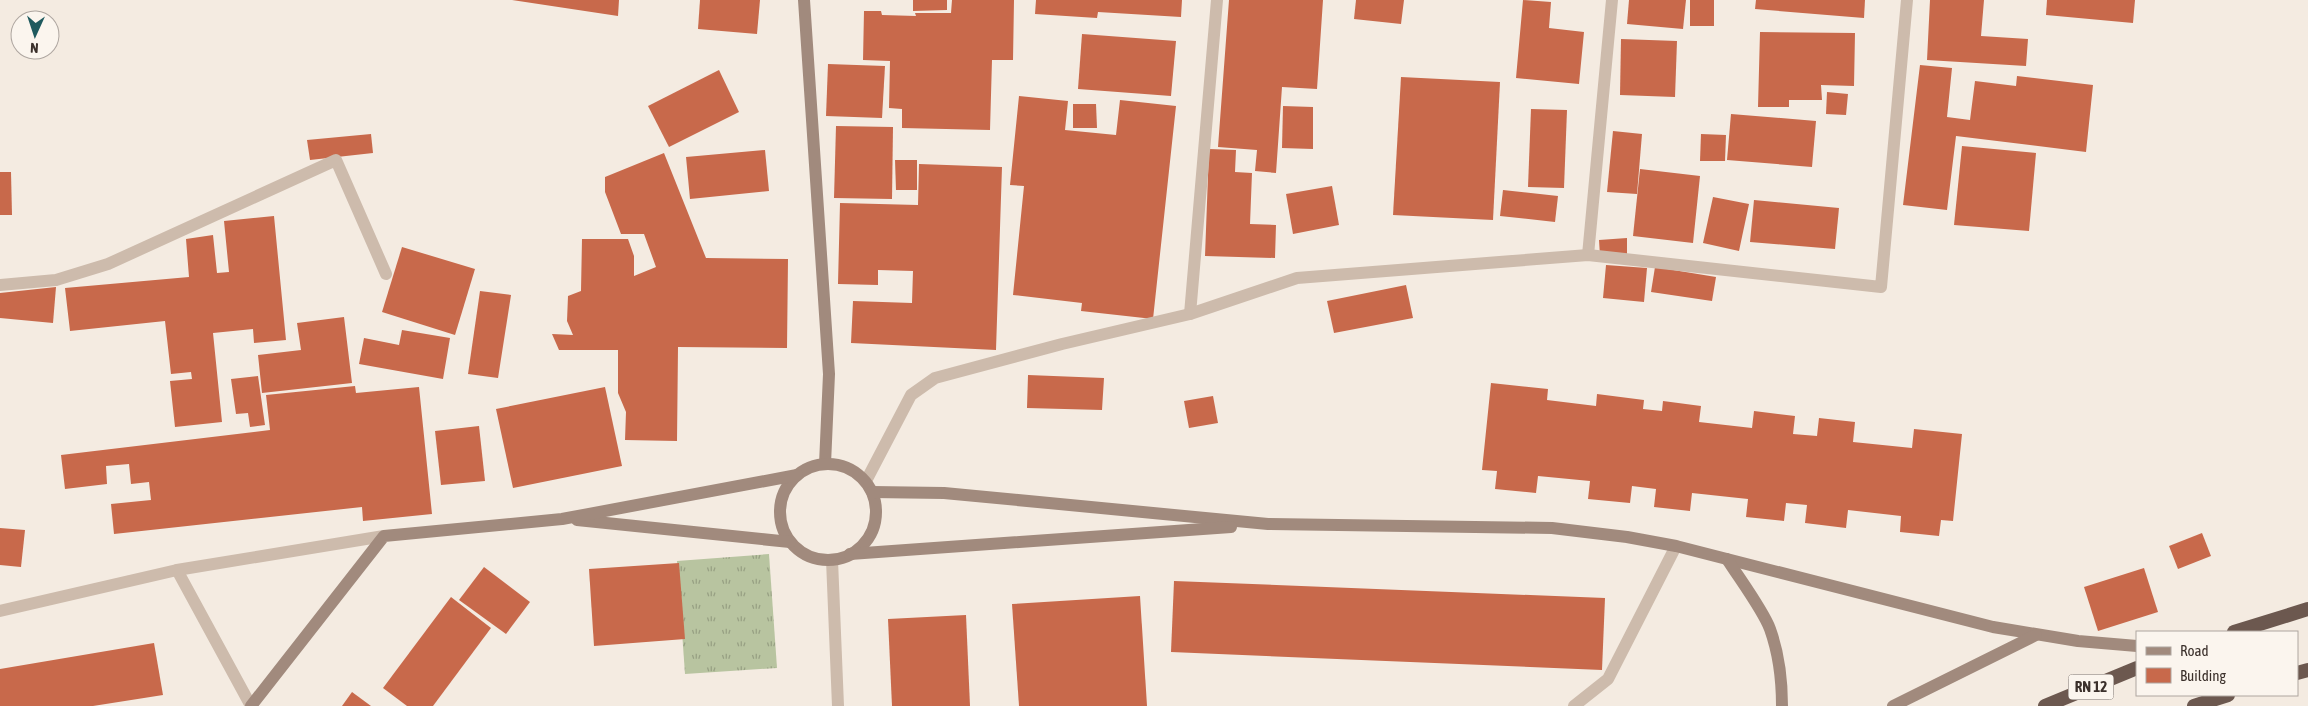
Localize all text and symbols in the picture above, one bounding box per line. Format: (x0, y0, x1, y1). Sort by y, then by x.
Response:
north arrow (10, 10, 60, 60)
text: N (30, 40, 39, 56)
legend (2136, 631, 2298, 696)
text: Road (2180, 642, 2209, 659)
text: Building (2180, 667, 2226, 684)
road number: RN 12 (2068, 674, 2114, 700)

